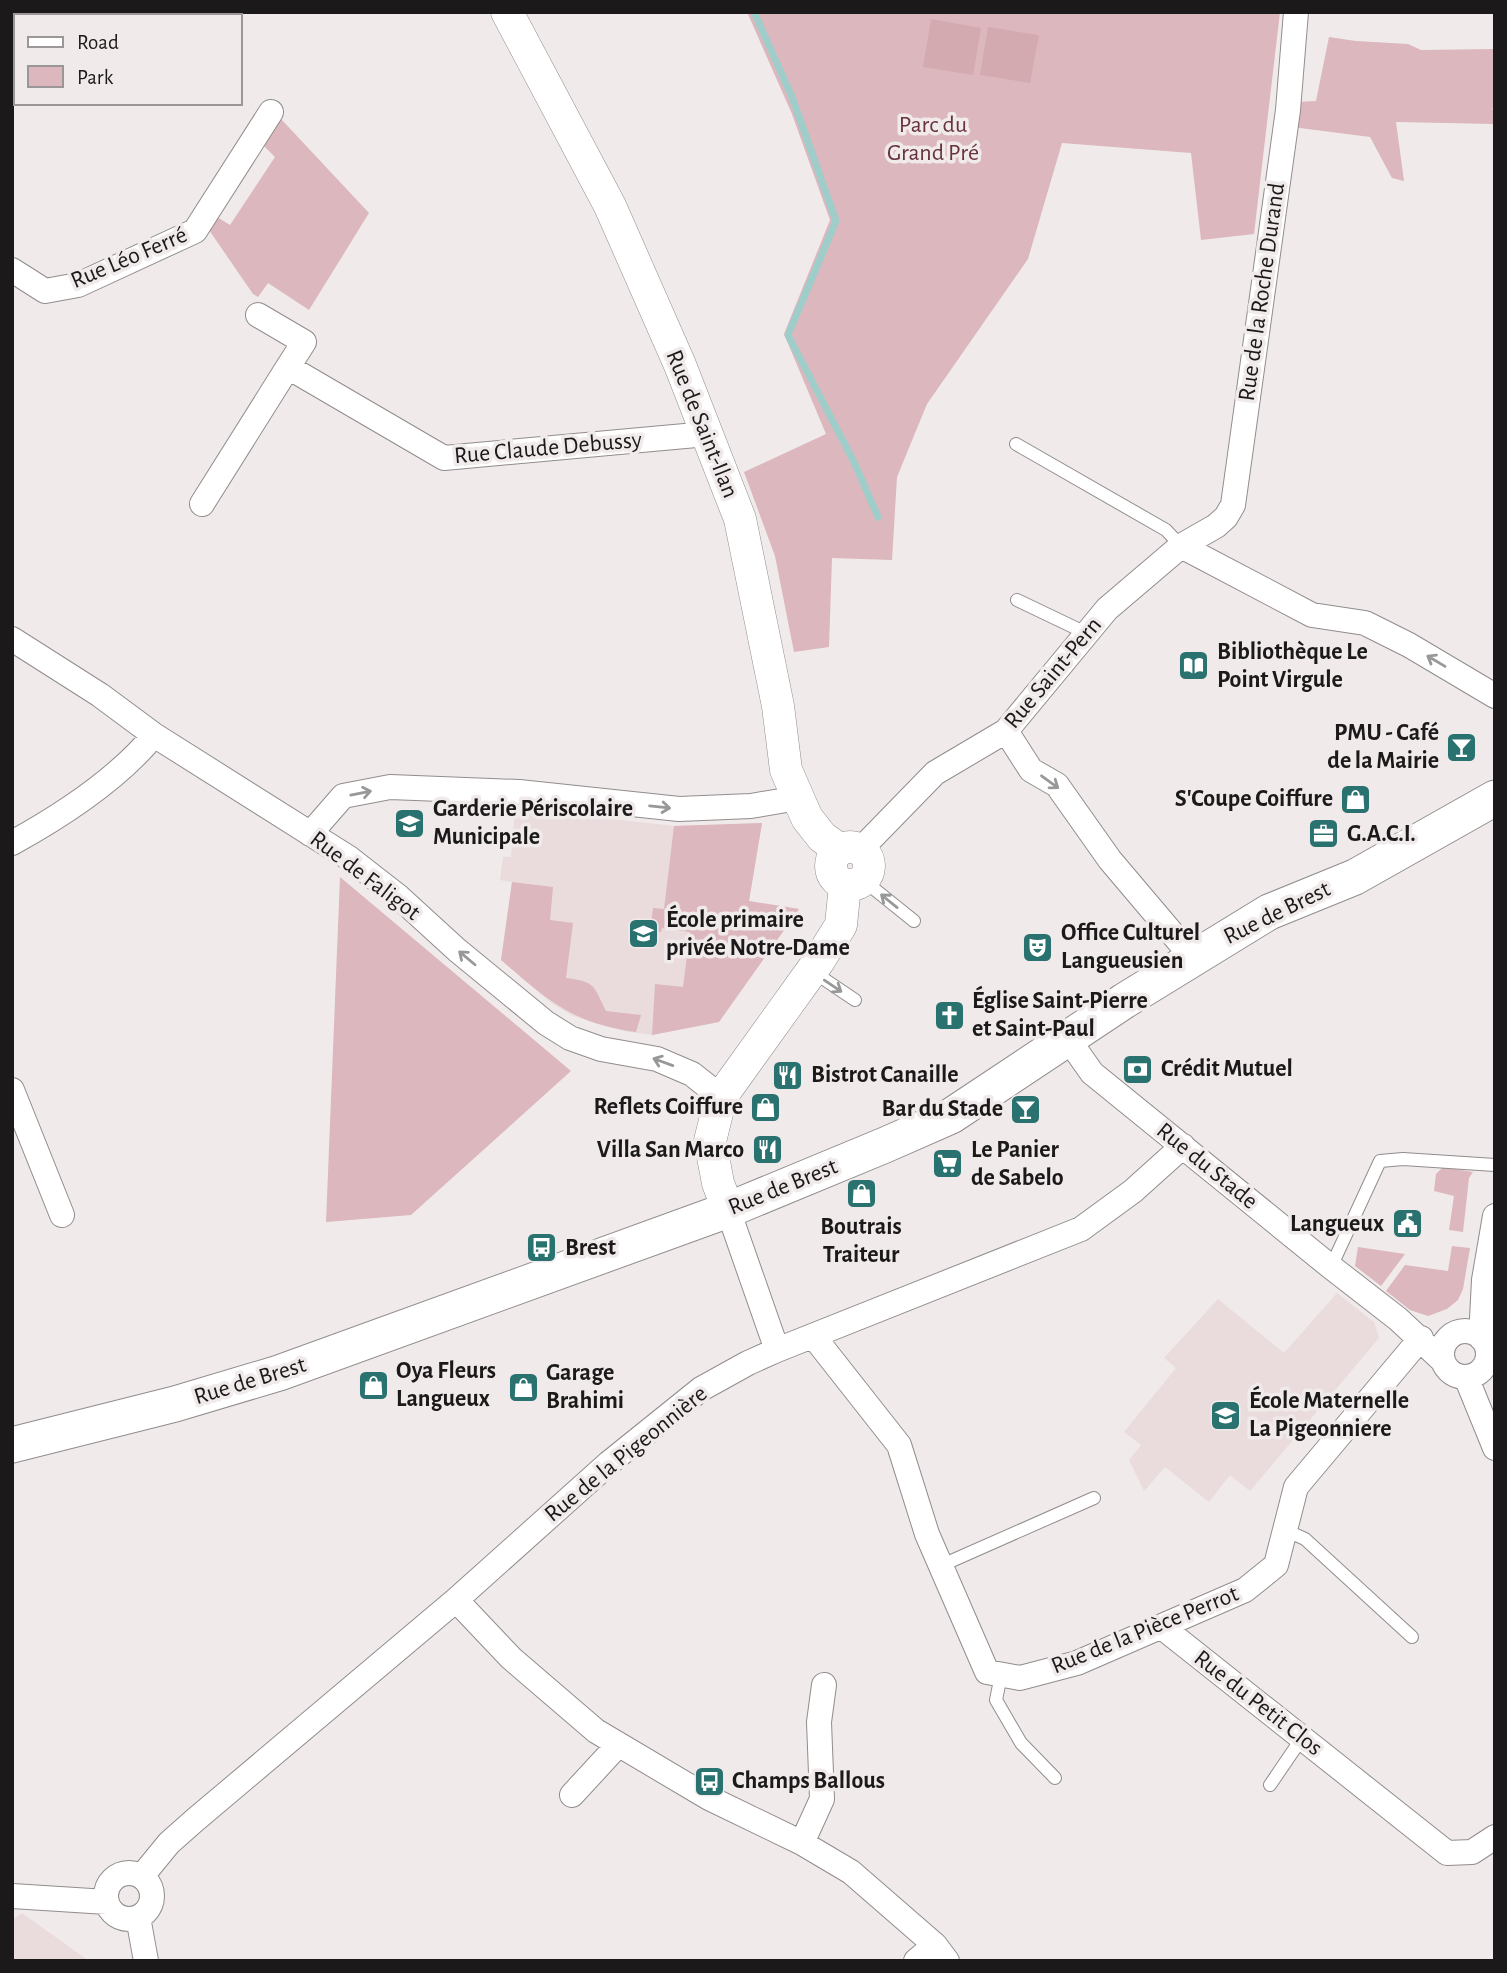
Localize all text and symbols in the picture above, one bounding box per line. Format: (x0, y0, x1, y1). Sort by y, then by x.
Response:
legend (14, 14, 242, 105)
text: Road (77, 32, 119, 53)
text: Park (77, 67, 114, 88)
park label: Parc du Grand Pré (887, 113, 979, 165)
street label: Rue de la Roche Durand (1235, 181, 1289, 403)
street label: Rue Léo Ferré (67, 223, 191, 293)
street label: Rue de Saint-Ilan (661, 347, 743, 501)
street label: Rue Claude Debussy (453, 428, 643, 468)
street label: Rue Saint-Pern (1000, 613, 1106, 733)
place label: Bibliothèque Le Point Virgule (1217, 640, 1368, 692)
library icon: Bibliothèque Le Point Virgule (1177, 649, 1211, 683)
one-way arrow (1427, 654, 1447, 668)
place label: PMU - Café de la Mairie (1327, 721, 1439, 773)
bar icon: PMU - Café de la Mairie (1445, 730, 1479, 764)
one-way arrow (1040, 774, 1059, 789)
shop icon: S'Coupe Coiffure (1339, 782, 1373, 816)
one-way arrow (349, 785, 372, 799)
place label: S'Coupe Coiffure (1175, 787, 1333, 811)
place label: Garderie Périscolaire Municipale (433, 797, 633, 849)
one-way arrow (648, 801, 671, 814)
school or university icon: Garderie Périscolaire Municipale (393, 806, 427, 840)
office icon: G.A.C.I. (1307, 817, 1341, 851)
place label: G.A.C.I. (1347, 822, 1416, 846)
street label: Rue de Faligot (305, 827, 425, 925)
street label: Rue de Brest (1220, 877, 1334, 949)
one-way arrow (880, 893, 898, 909)
place label: École primaire privée Notre-Dame (666, 904, 850, 960)
school or university icon: École primaire privée Notre-Dame (626, 917, 660, 951)
place label: Office Culturel Langueusien (1061, 921, 1200, 973)
theatre icon: Office Culturel Langueusien (1021, 930, 1055, 964)
one-way arrow (458, 950, 476, 966)
one-way arrow (823, 979, 842, 993)
place label: Église Saint-Pierre et Saint-Paul (972, 985, 1148, 1041)
church icon: Église Saint-Pierre et Saint-Paul (932, 998, 966, 1032)
bank icon: Crédit Mutuel (1121, 1052, 1155, 1086)
one-way arrow (653, 1055, 674, 1067)
place label: Crédit Mutuel (1161, 1057, 1293, 1081)
restaurant icon: Bistrot Canaille (771, 1058, 805, 1092)
place label: Bistrot Canaille (811, 1063, 959, 1087)
shop icon: Reflets Coiffure (749, 1090, 783, 1124)
bar icon: Bar du Stade (1009, 1092, 1043, 1126)
place label: Reflets Coiffure (593, 1095, 743, 1119)
place label: Bar du Stade (881, 1097, 1003, 1121)
street label: Rue du Stade (1152, 1118, 1262, 1214)
restaurant icon: Villa San Marco (750, 1133, 784, 1167)
place label: Villa San Marco (597, 1138, 744, 1162)
place label: Le Panier de Sabelo (971, 1138, 1064, 1190)
supermarket icon: Le Panier de Sabelo (931, 1147, 965, 1181)
street label: Rue de Brest (725, 1154, 841, 1220)
shop icon: Boutrais Traiteur (844, 1176, 878, 1210)
public building icon: Langueux (1390, 1207, 1424, 1241)
place label: Langueux (1290, 1212, 1384, 1236)
place label: Boutrais Traiteur (820, 1215, 902, 1267)
bus stop icon: Brest (525, 1231, 559, 1265)
place label: Brest (565, 1236, 616, 1260)
street label: Rue de Brest (191, 1353, 309, 1409)
place label: Oya Fleurs Langueux (396, 1359, 496, 1411)
place label: Garage Brahimi (546, 1361, 624, 1413)
shop icon: Oya Fleurs Langueux (356, 1368, 390, 1402)
shop icon: Garage Brahimi (506, 1370, 540, 1404)
street label: Rue de la Pigeonnière (540, 1381, 712, 1527)
place label: École Maternelle La Pigeonniere (1249, 1385, 1409, 1441)
school or university icon: École Maternelle La Pigeonniere (1209, 1398, 1243, 1432)
street label: Rue de la Pièce Perrot (1048, 1581, 1242, 1679)
street label: Rue du Petit Clos (1189, 1646, 1327, 1760)
bus stop icon: Champs Ballous (692, 1764, 726, 1798)
place label: Champs Ballous (732, 1769, 885, 1793)

